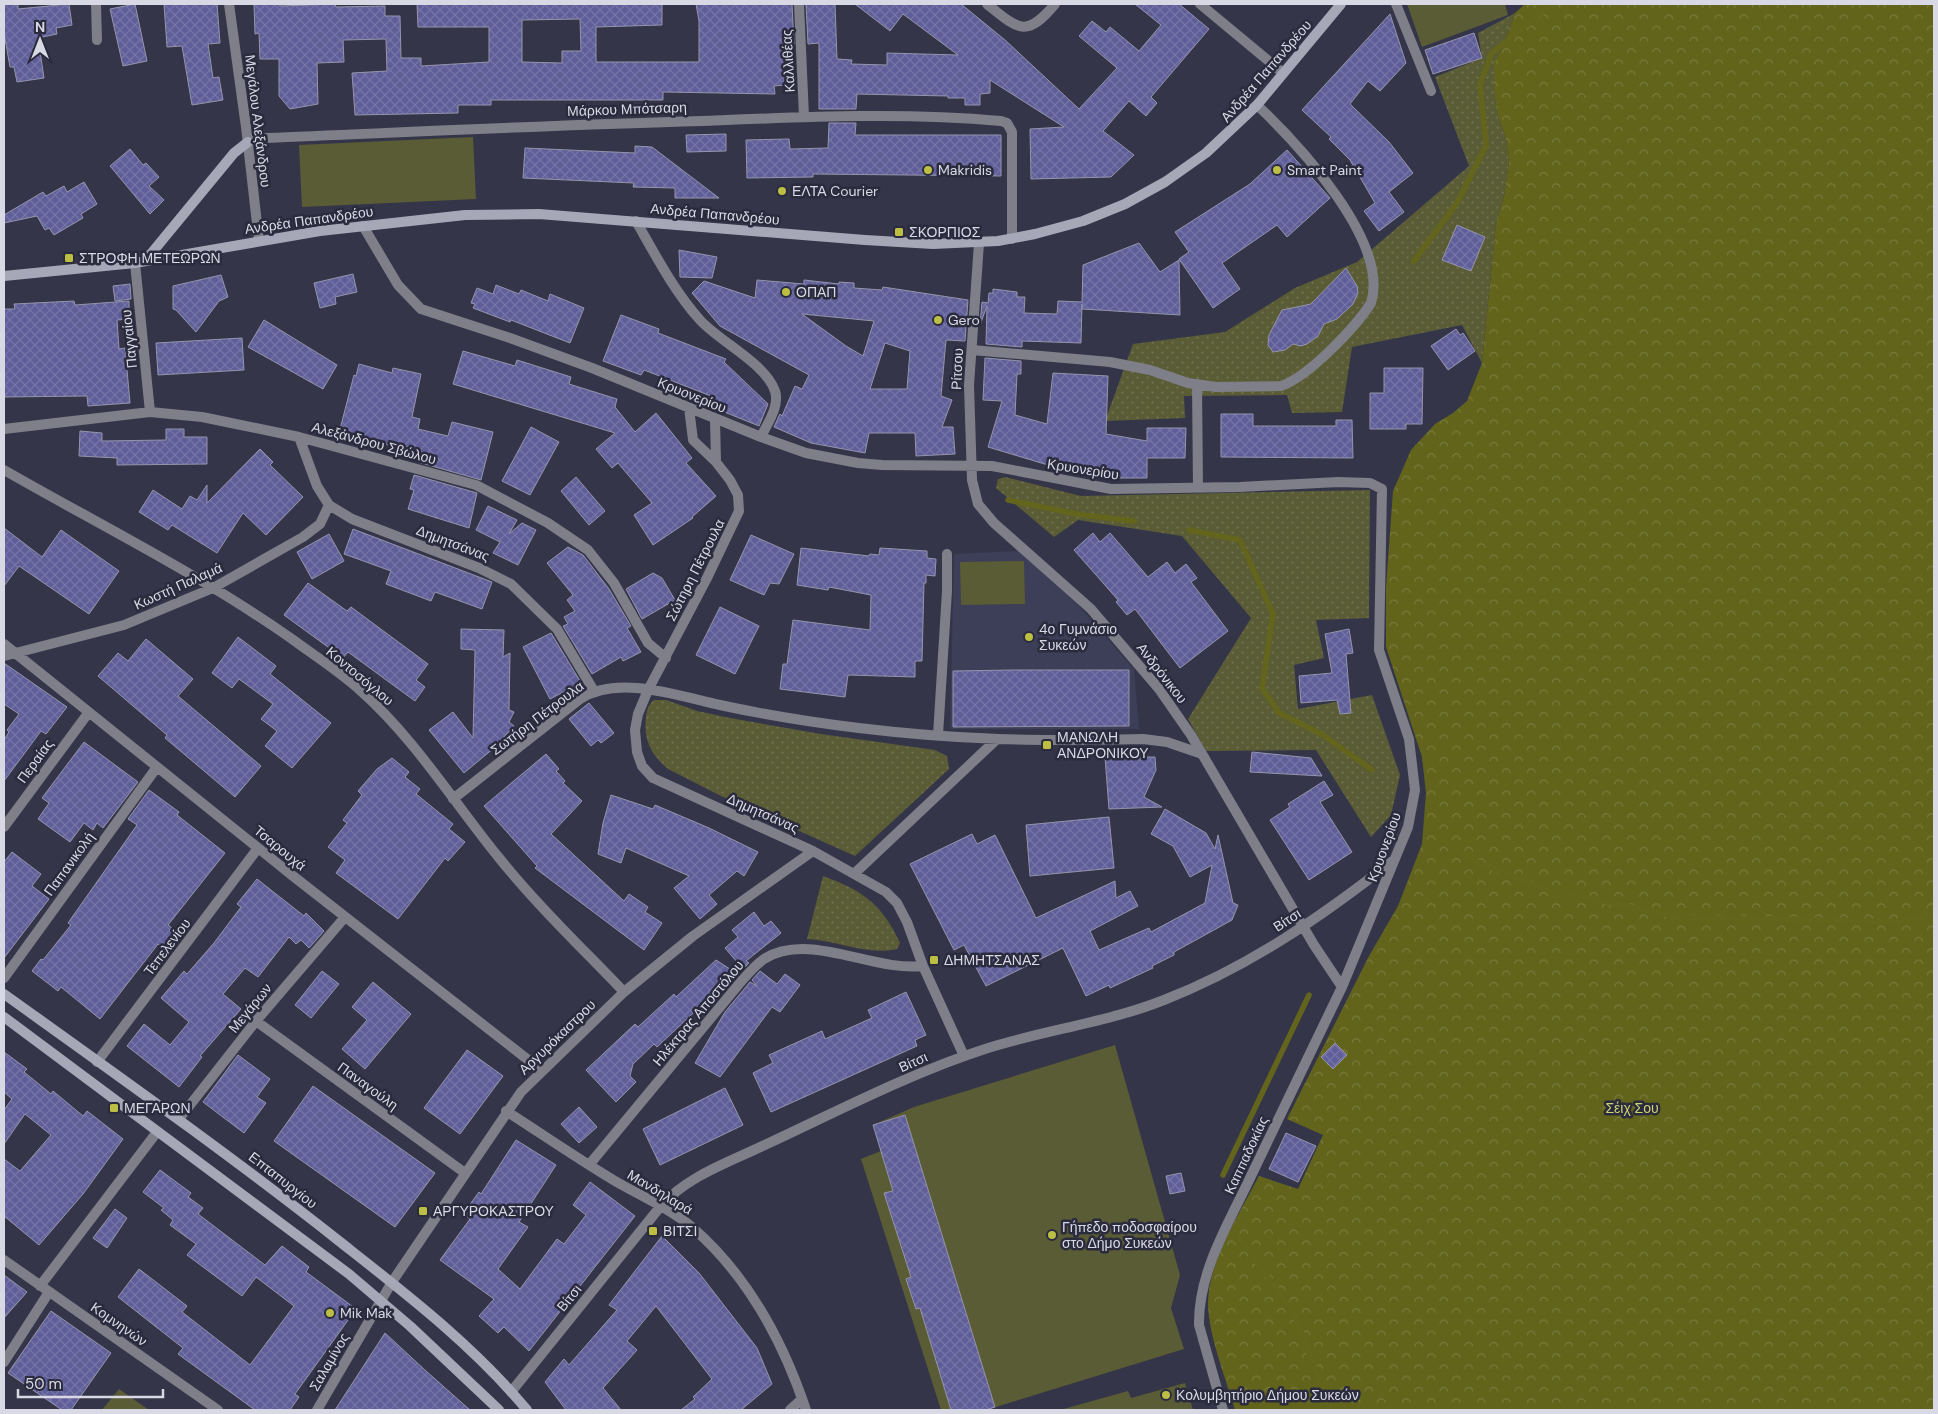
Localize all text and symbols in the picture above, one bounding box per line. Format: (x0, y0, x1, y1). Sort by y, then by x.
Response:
north arrow (15, 15, 65, 65)
street label: Ανδρέα Παπανδρέου (1217, 16, 1315, 126)
text: N (35, 18, 45, 36)
street label: Καλλιθέας (777, 29, 799, 93)
street label: Μεγάλου Αλεξάνδρου (241, 54, 275, 188)
street label: Μάρκου Μπότσαρη (567, 98, 687, 120)
place label: Makridis (938, 161, 992, 179)
place label: Smart Paint (1287, 161, 1362, 179)
marker: Makridis (922, 164, 934, 176)
marker: Smart Paint (1271, 164, 1283, 176)
place label: ΕΛΤΑ Courier (792, 182, 878, 200)
marker: ΕΛΤΑ Courier (776, 185, 788, 197)
street label: Ανδρέα Παπανδρέου (650, 199, 780, 229)
street label: Ανδρέα Παπανδρέου (244, 202, 374, 238)
place label: ΣΚΟΡΠΙΟΣ (909, 223, 981, 241)
marker: ΣΚΟΡΠΙΟΣ (893, 226, 905, 238)
place label: ΣΤΡΟΦΗ ΜΕΤΕΩΡΩΝ (79, 249, 221, 267)
marker: ΣΤΡΟΦΗ ΜΕΤΕΩΡΩΝ (63, 252, 75, 264)
place label: ΟΠΑΠ (796, 283, 836, 301)
marker: ΟΠΑΠ (780, 286, 792, 298)
street label: Παγγαίου (117, 309, 141, 369)
place label: Gero (948, 311, 980, 329)
marker: Gero (932, 314, 944, 326)
street label: Ρίτσου (947, 348, 967, 390)
street label: Κρυονερίου (655, 373, 729, 417)
street label: Αλεξάνδρου Σβώλου (310, 418, 438, 468)
street label: Κρυονερίου (1046, 454, 1120, 484)
street label: Σώτηρη Πέτρουλα (661, 516, 729, 624)
street label: Δημητσάνας (414, 521, 492, 565)
street label: Κωστή Παλαμά (131, 558, 225, 614)
place label: 4ο Γυμνάσιο Συκεών (1039, 620, 1117, 654)
marker: 4ο Γυμνάσιο Συκεών (1023, 631, 1035, 643)
street label: Ανδρόνικου (1133, 639, 1191, 707)
street label: Κοντοσόγλου (323, 643, 397, 709)
street label: Σωτήρη Πέτρουλα (487, 677, 587, 759)
place label: ΜΑΝΩΛΗ ΑΝΔΡΟΝΙΚΟΥ (1057, 728, 1149, 762)
street label: Περαίας (13, 735, 57, 787)
marker: ΜΑΝΩΛΗ ΑΝΔΡΟΝΙΚΟΥ (1041, 739, 1053, 751)
street label: Δημητσάνας (724, 789, 802, 837)
street label: Κρυονερίου (1363, 810, 1405, 884)
street label: Τσαρουχά (250, 821, 310, 875)
street label: Παπανικολή (40, 829, 98, 899)
street label: Βίτσι (1270, 904, 1304, 936)
street label: Τεπελενίου (140, 915, 194, 979)
place label: ΔΗΜΗΤΣΑΝΑΣ (944, 951, 1040, 969)
marker: ΔΗΜΗΤΣΑΝΑΣ (928, 954, 940, 966)
street label: Ηλέκτρας Αποστόλου (649, 956, 747, 1070)
street label: Μεγάρων (224, 979, 276, 1037)
street label: Αργυρόκαστρου (515, 996, 599, 1078)
street label: Βίτσι (896, 1048, 930, 1076)
street label: Παναγούλη (334, 1058, 402, 1114)
place label: ΜΕΓΑΡΩΝ (124, 1099, 191, 1117)
park label: Σέιχ Σου (1605, 1099, 1659, 1117)
marker: ΜΕΓΑΡΩΝ (108, 1102, 120, 1114)
street label: Καππαδοκίας (1220, 1113, 1272, 1197)
street label: Επταπυργίου (245, 1148, 321, 1212)
street label: Μανδηλαρά (624, 1165, 696, 1219)
place label: ΑΡΓΥΡΟΚΑΣΤΡΟΥ (433, 1202, 555, 1220)
marker: ΑΡΓΥΡΟΚΑΣΤΡΟΥ (417, 1205, 429, 1217)
place label: Γήπεδο ποδοσφαίρου στο Δήμο Συκεών (1062, 1218, 1197, 1252)
place label: ΒΙΤΣΙ (663, 1222, 697, 1240)
marker: ΒΙΤΣΙ (647, 1225, 659, 1237)
marker: Γήπεδο ποδοσφαίρου στο Δήμο Συκεών (1046, 1229, 1058, 1241)
street label: Βίτσι (553, 1281, 585, 1315)
street label: Κομνηνών (87, 1298, 151, 1350)
place label: Mik Mak (340, 1304, 392, 1322)
marker: Mik Mak (324, 1307, 336, 1319)
street label: Σαλαμίνος (305, 1329, 353, 1394)
scale bar (18, 1366, 162, 1398)
text: 50 m (25, 1374, 62, 1394)
place label: Κολυμβητήριο Δήμου Συκεών (1176, 1386, 1359, 1404)
marker: Κολυμβητήριο Δήμου Συκεών (1160, 1389, 1172, 1401)

